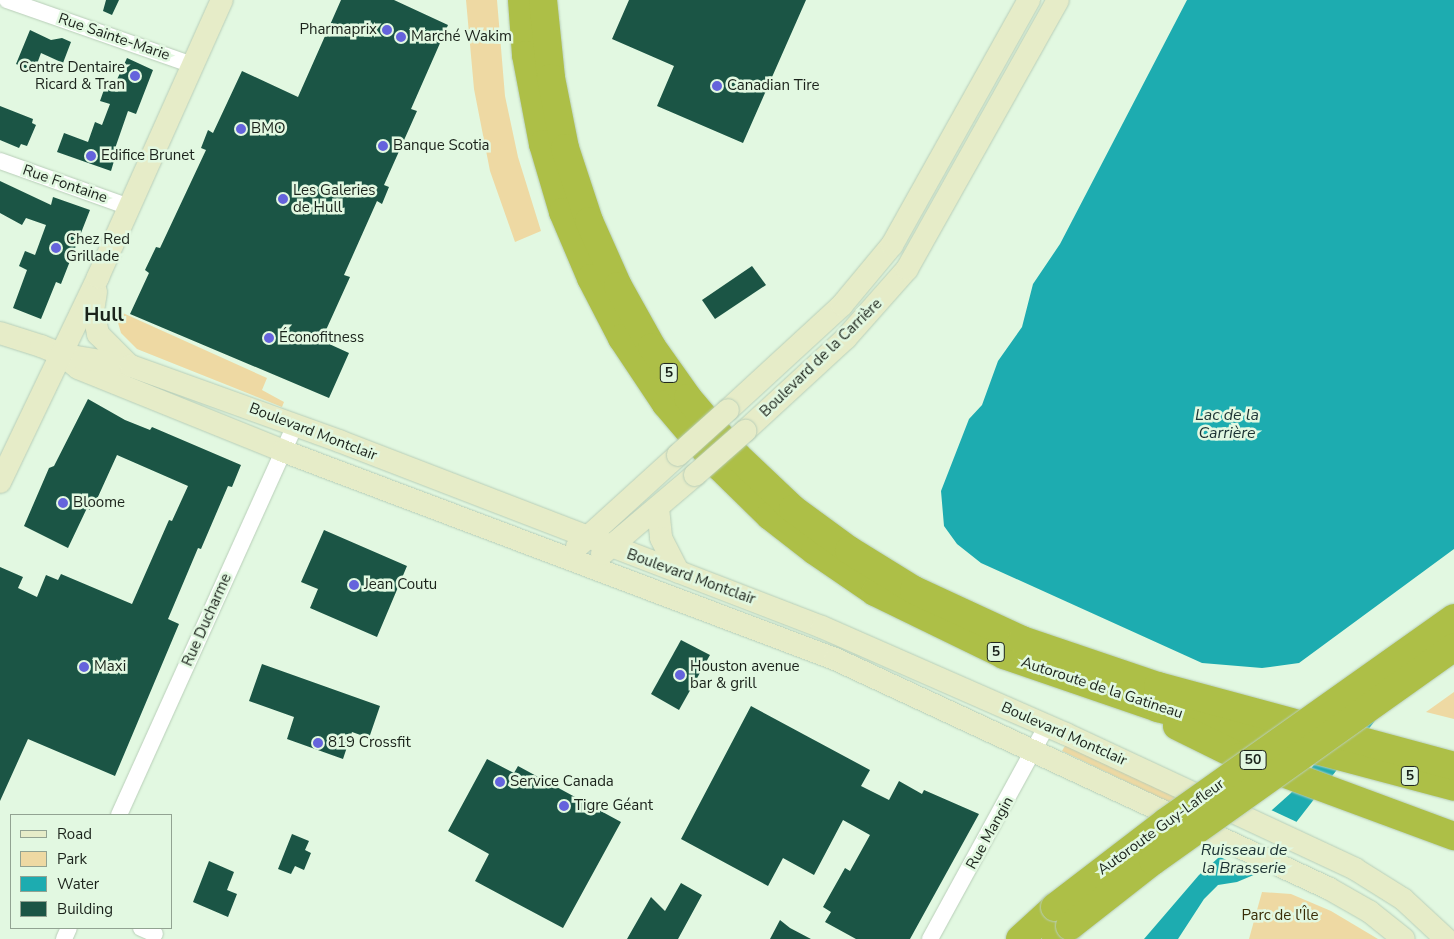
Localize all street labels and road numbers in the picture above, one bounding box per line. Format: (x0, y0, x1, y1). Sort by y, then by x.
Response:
street label: Rue Sainte-Marie (56, 9, 172, 65)
street label: Rue Fontaine (20, 161, 110, 207)
street label: Boulevard de la Carrière (756, 295, 886, 421)
road number: 5 (659, 362, 679, 384)
street label: Boulevard Montclair (246, 399, 380, 465)
street label: Boulevard Montclair (624, 545, 758, 609)
street label: Rue Ducharme (179, 571, 235, 669)
road number: 5 (986, 640, 1006, 664)
street label: Autoroute de la Gatineau (1019, 653, 1185, 723)
street label: Boulevard Montclair (998, 698, 1130, 770)
road number: 50 (1239, 748, 1267, 772)
road number: 5 (1400, 764, 1420, 788)
street label: Autoroute Guy-Lafleur (1094, 775, 1228, 879)
street label: Rue Mangin (963, 793, 1017, 873)

